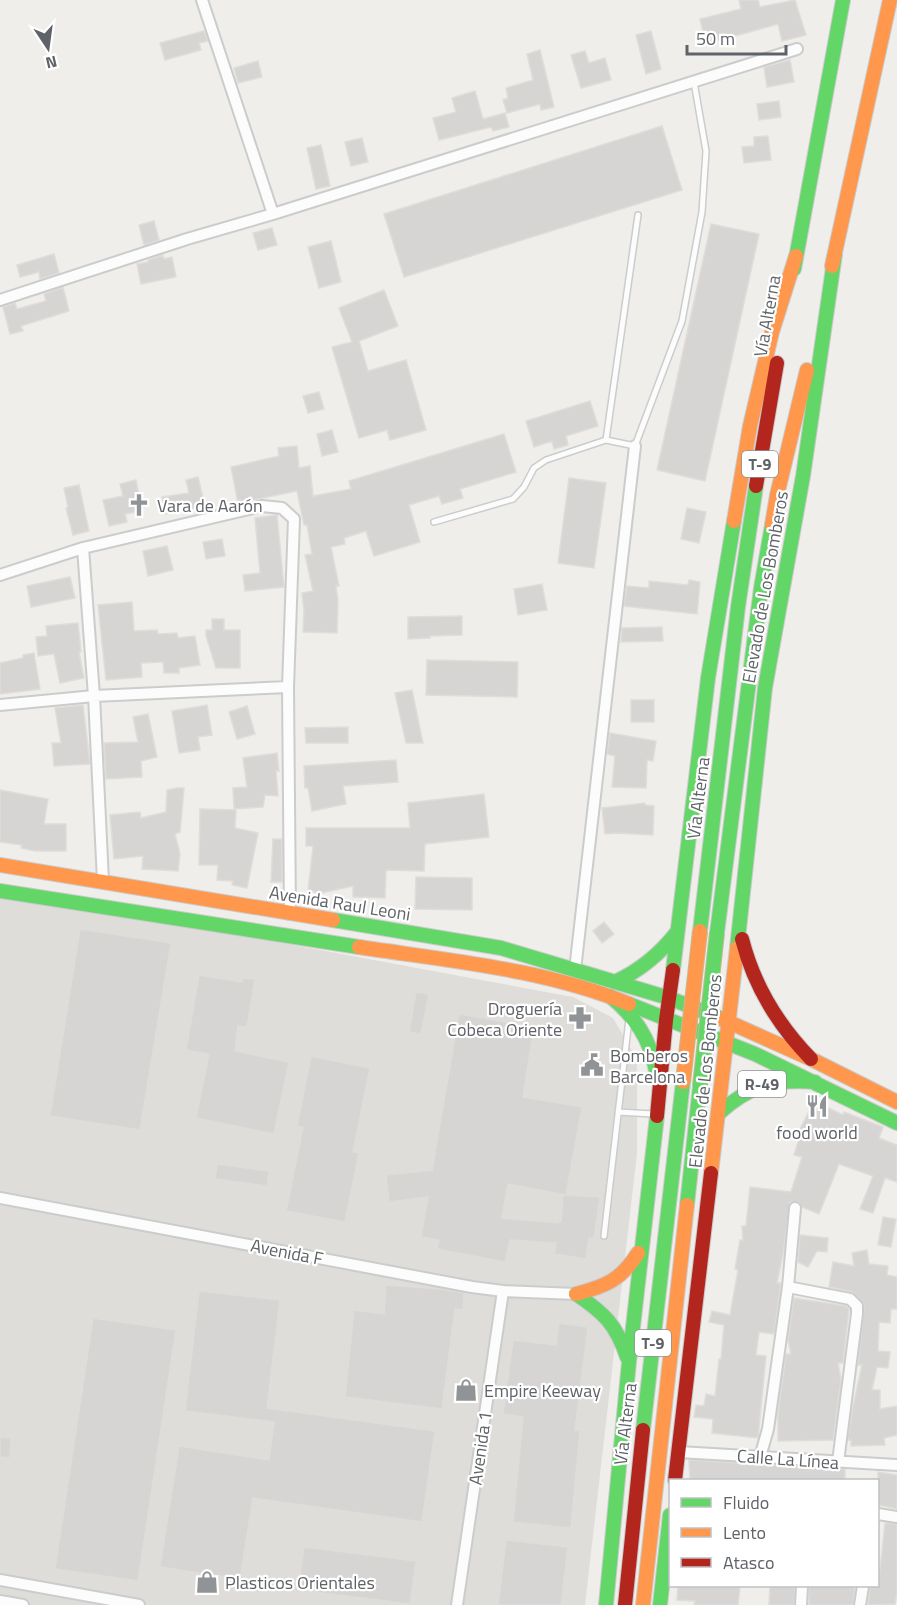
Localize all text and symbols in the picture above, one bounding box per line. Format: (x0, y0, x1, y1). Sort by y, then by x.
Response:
north arrow (18, 18, 78, 78)
scale bar (687, 18, 786, 56)
text: 50 m (696, 25, 735, 52)
text: N (43, 50, 59, 76)
street label: Vía Alterna (747, 273, 787, 359)
road number: T-9 (742, 451, 778, 477)
street label: Elevado de Los Bomberos (735, 489, 795, 685)
church icon: Vara de Aarón (126, 492, 152, 518)
place label: Vara de Aarón (157, 492, 263, 519)
street label: Vía Alterna (680, 755, 716, 841)
street label: Avenida Raul Leoni (267, 879, 413, 927)
street label: Elevado de Los Bomberos (681, 973, 729, 1169)
place label: Droguería Cobeca Oriente (447, 995, 562, 1043)
pharmacy icon: Droguería Cobeca Oriente (567, 1005, 593, 1031)
place label: Bomberos Barcelona (610, 1042, 688, 1090)
public building icon: Bomberos Barcelona (579, 1052, 605, 1078)
road number: R-49 (738, 1071, 786, 1097)
restaurant icon: food world (804, 1093, 830, 1119)
place label: food world (776, 1119, 858, 1146)
street label: Avenida F (248, 1232, 326, 1272)
road number: T-9 (635, 1330, 671, 1356)
shop icon: Empire Keeway (453, 1377, 479, 1403)
place label: Empire Keeway (484, 1377, 601, 1404)
street label: Vía Alterna (607, 1381, 643, 1467)
street label: Avenida 1 (461, 1409, 499, 1487)
street label: Calle La Línea (736, 1442, 840, 1476)
legend (669, 1479, 879, 1587)
text: Fluido (723, 1489, 769, 1516)
text: Lento (723, 1519, 766, 1546)
text: Atasco (723, 1549, 774, 1576)
shop icon: Plasticos Orientales (194, 1569, 220, 1595)
place label: Plasticos Orientales (225, 1569, 375, 1596)

